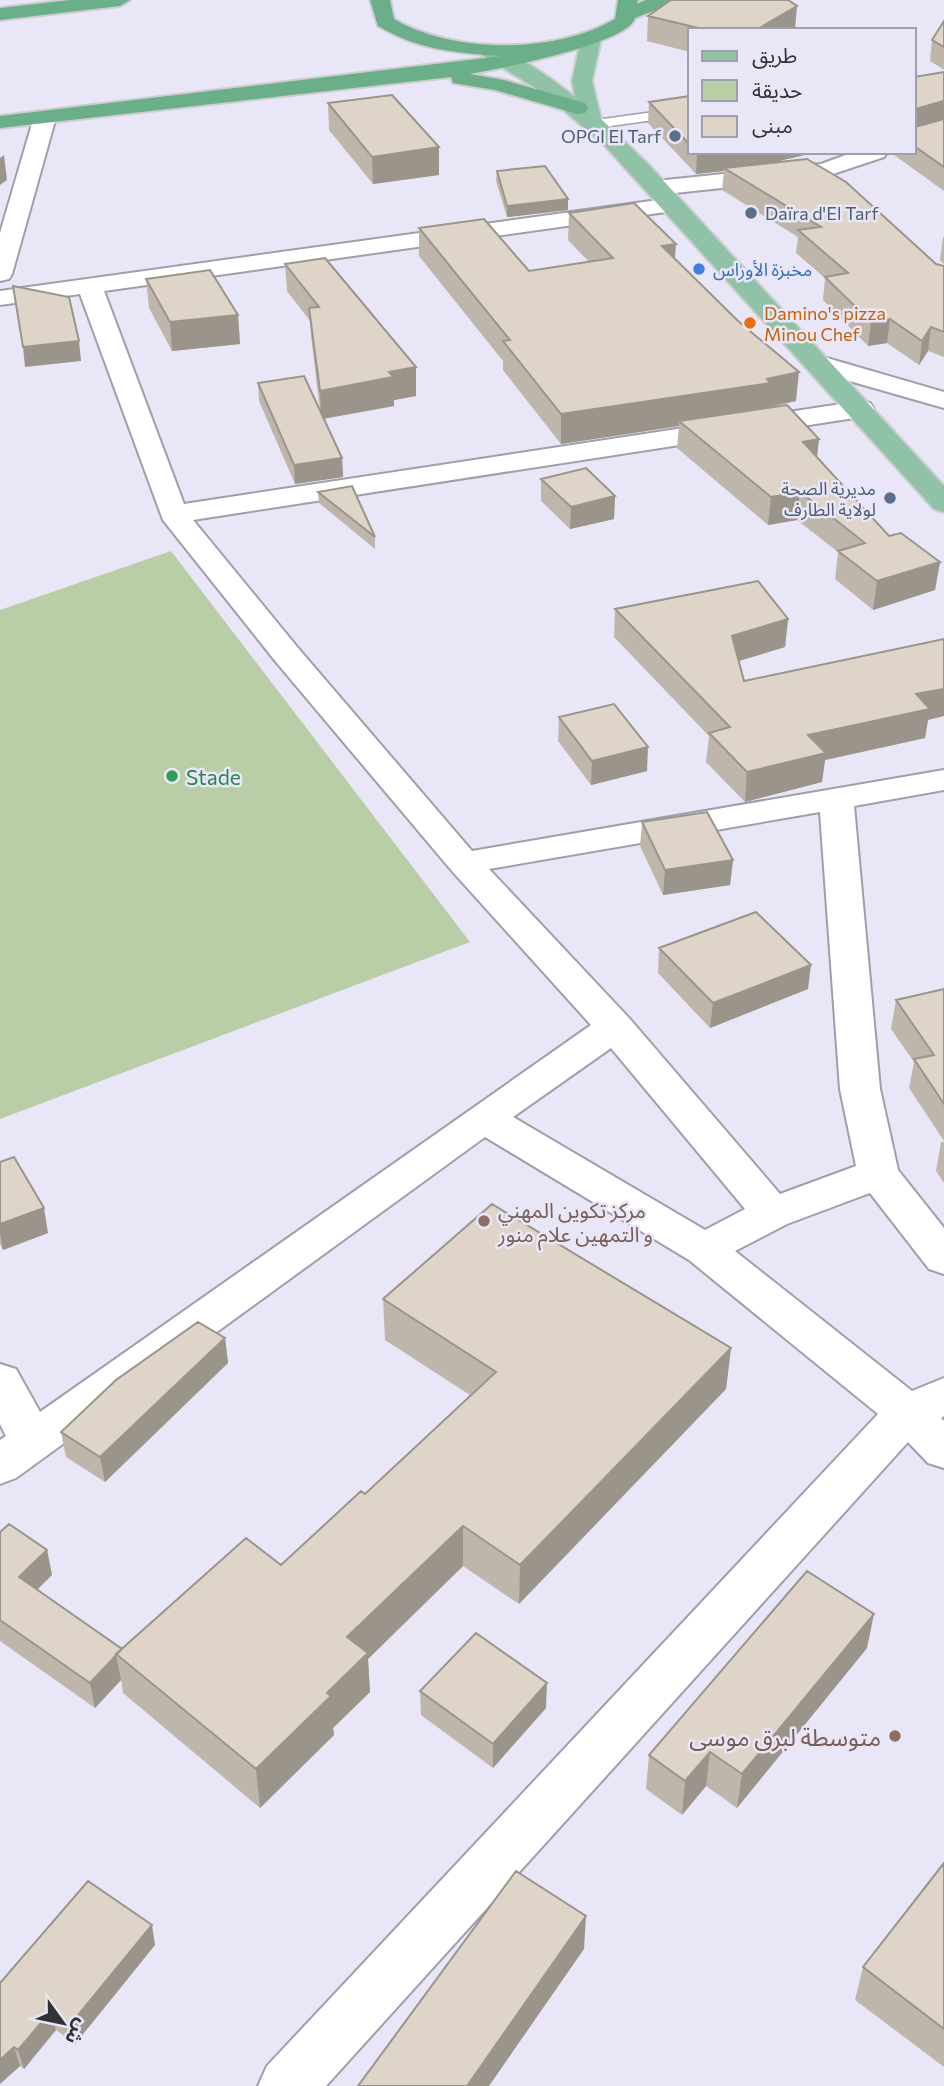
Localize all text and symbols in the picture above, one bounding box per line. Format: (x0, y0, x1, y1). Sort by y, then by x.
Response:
legend (688, 28, 916, 154)
text: طريق (752, 42, 797, 69)
text: حديقة (752, 77, 802, 102)
text: مبنى (752, 112, 793, 138)
place label: OPGI El Tarf (561, 125, 662, 147)
marker: OPGI El Tarf (667, 128, 683, 144)
place label: Daïra d'El Tarf (765, 202, 879, 224)
marker: Daïra d'El Tarf (743, 205, 759, 221)
place label: مخبزة الأوراس (713, 258, 812, 281)
marker: مخبزة الأوراس (691, 261, 707, 277)
place label: Damino's pizza Minou Chef (764, 302, 886, 345)
marker: Damino's pizza Minou Chef (742, 315, 758, 331)
place label: مديرية الصحة لولاية الطارف (781, 477, 876, 521)
marker: مديرية الصحة لولاية الطارف (882, 490, 898, 506)
place label: Stade (186, 764, 241, 789)
marker: Stade (164, 768, 180, 784)
place label: مركز تكوين المهني و التمهين علام منور (497, 1197, 653, 1251)
marker: مركز تكوين المهني و التمهين علام منور (476, 1213, 492, 1229)
place label: متوسطة لبرق موسى (689, 1722, 881, 1752)
marker: متوسطة لبرق موسى (887, 1728, 903, 1744)
north arrow (28, 1988, 98, 2058)
text: ش (61, 2015, 94, 2050)

